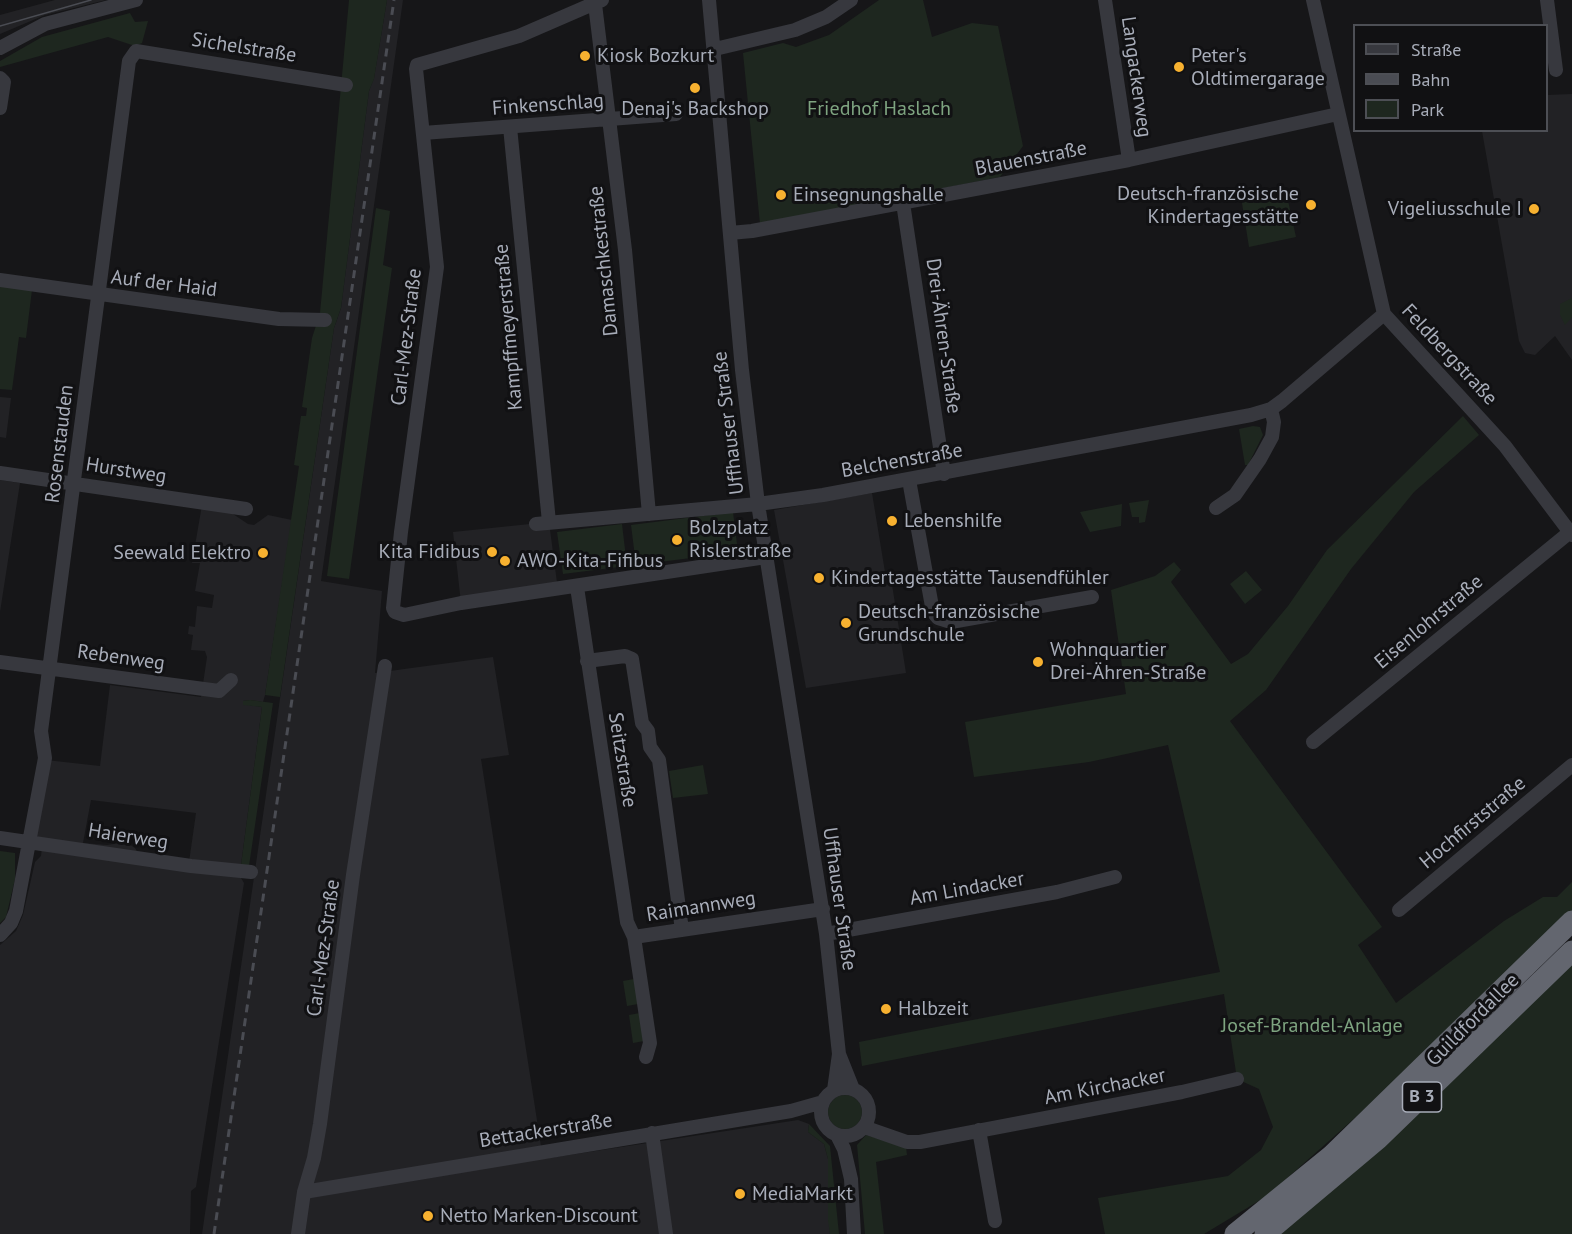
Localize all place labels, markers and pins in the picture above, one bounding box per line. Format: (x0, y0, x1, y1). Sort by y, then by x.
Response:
place label: Kiosk Bozkurt (597, 44, 714, 68)
place label: Peter's Oldtimergarage (1191, 44, 1325, 91)
marker: Kiosk Bozkurt (578, 49, 592, 63)
marker: Peter's Oldtimergarage (1172, 60, 1186, 74)
marker: Denaj's Backshop (688, 81, 702, 95)
place label: Denaj's Backshop (621, 97, 769, 121)
place label: Deutsch-französische Kindertagesstätte (1117, 182, 1299, 229)
place label: Einsegnungshalle (793, 183, 944, 207)
marker: Einsegnungshalle (774, 188, 788, 202)
place label: Vigeliusschule I (1388, 197, 1522, 221)
marker: Deutsch-französische Kindertagesstätte (1304, 198, 1318, 212)
marker: Vigeliusschule I (1527, 202, 1541, 216)
place label: Lebenshilfe (904, 509, 1002, 533)
marker: Lebenshilfe (885, 514, 899, 528)
place label: Bolzplatz Rislerstraße (689, 516, 791, 563)
marker: Bolzplatz Rislerstraße (670, 533, 684, 547)
place label: Kita Fidibus (379, 540, 480, 564)
place label: Seewald Elektro (113, 541, 251, 565)
marker: Kita Fidibus (485, 545, 499, 559)
marker: Seewald Elektro (256, 546, 270, 560)
place label: AWO-Kita-Fifibus (517, 549, 663, 573)
marker: AWO-Kita-Fifibus (498, 554, 512, 568)
place label: Kindertagesstätte Tausendfühler (831, 566, 1109, 590)
marker: Kindertagesstätte Tausendfühler (812, 571, 826, 585)
place label: Deutsch-französische Grundschule (858, 600, 1040, 647)
marker: Deutsch-französische Grundschule (839, 616, 853, 630)
place label: Wohnquartier Drei-Ähren-Straße (1050, 638, 1206, 685)
marker: Wohnquartier Drei-Ähren-Straße (1031, 655, 1045, 669)
place label: Halbzeit (898, 997, 969, 1021)
marker: Halbzeit (879, 1002, 893, 1016)
place label: MediaMarkt (752, 1182, 853, 1206)
marker: MediaMarkt (733, 1187, 747, 1201)
place label: Netto Marken-Discount (440, 1204, 638, 1228)
marker: Netto Marken-Discount (421, 1209, 435, 1223)

